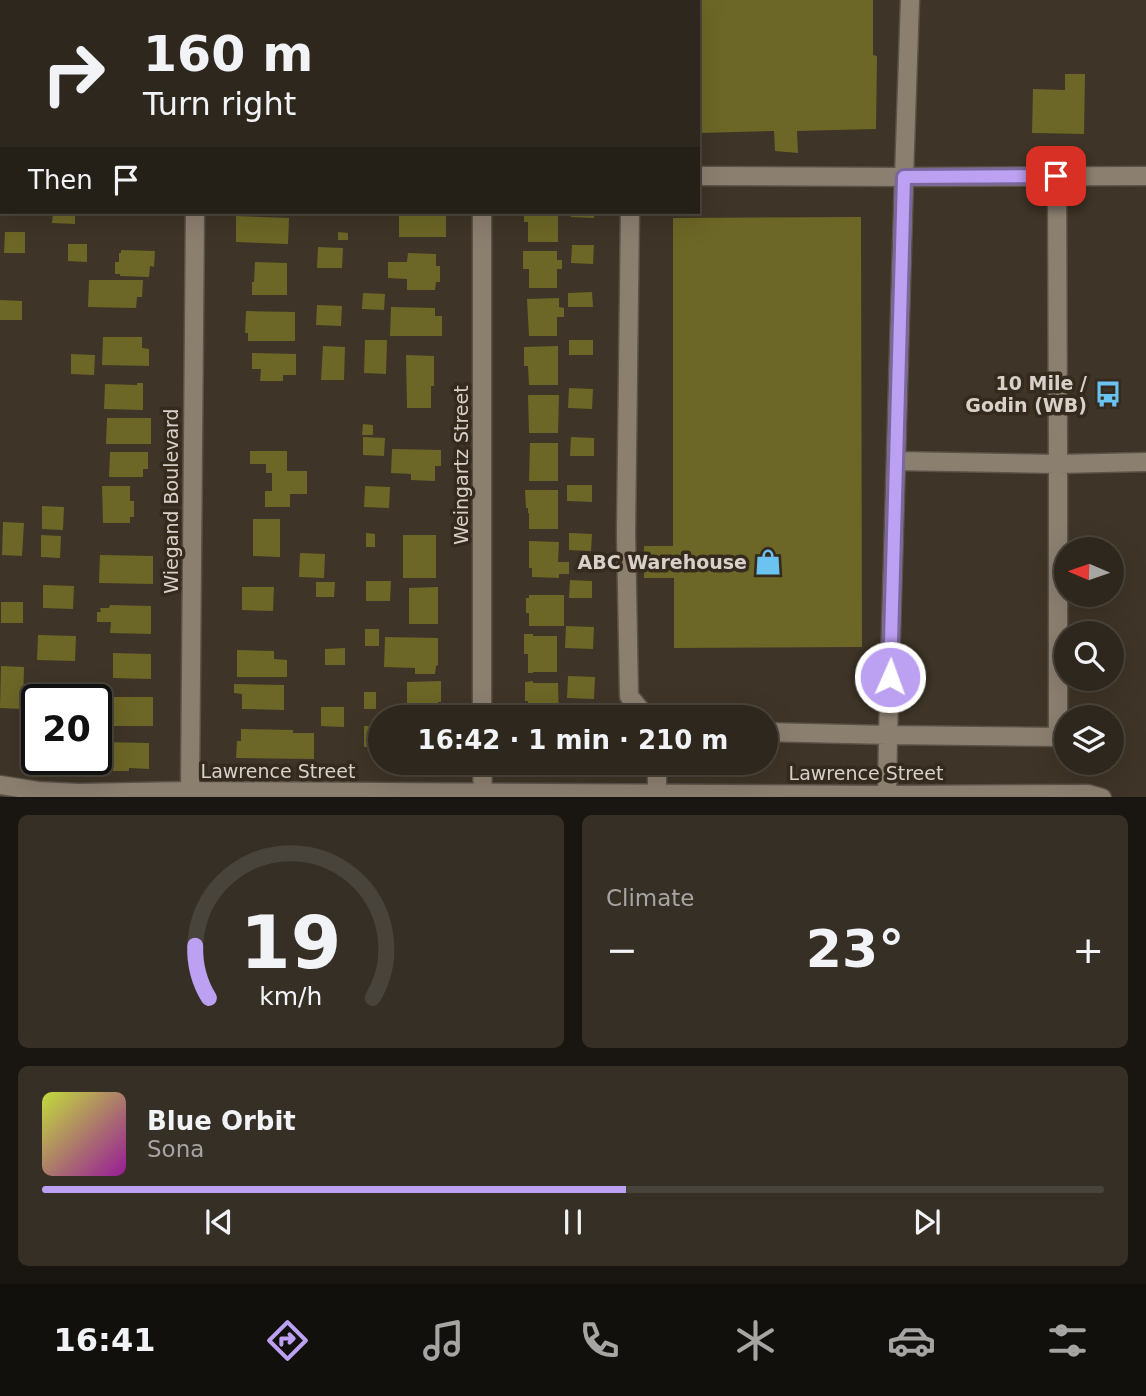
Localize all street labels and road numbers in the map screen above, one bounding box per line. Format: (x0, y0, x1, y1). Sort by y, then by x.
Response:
street label: Weingartz Street (450, 385, 472, 545)
street label: Wiegand Boulevard (160, 408, 182, 594)
street label: Lawrence Street (201, 760, 355, 782)
street label: Lawrence Street (789, 762, 943, 784)

